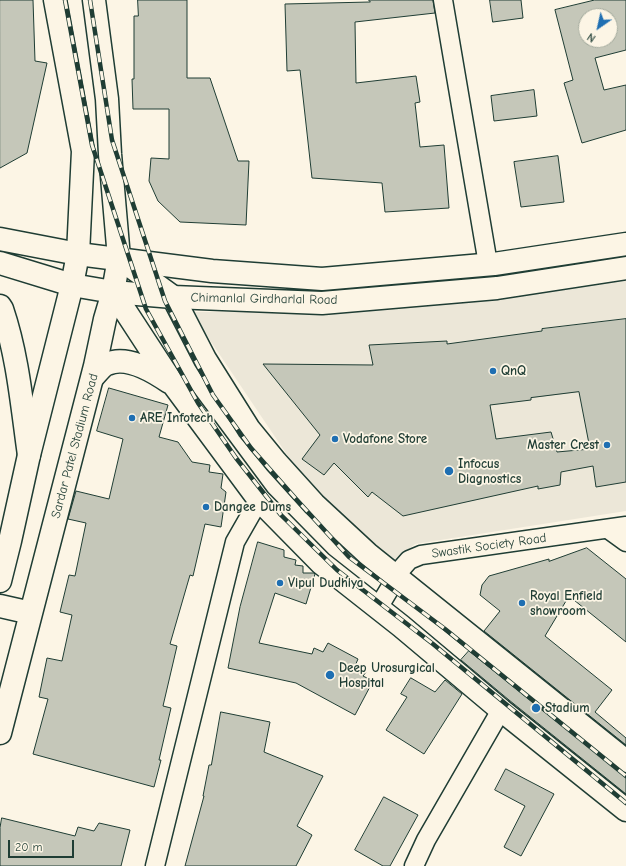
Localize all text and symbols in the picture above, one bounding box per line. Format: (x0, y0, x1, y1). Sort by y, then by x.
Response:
north arrow (578, 8, 618, 48)
text: N (585, 30, 598, 45)
street label: Chimanlal Girdharlal Road (190, 290, 338, 308)
place label: QnQ (501, 363, 526, 379)
marker: QnQ (488, 366, 498, 376)
street label: Sardar Patel Stadium Road (48, 372, 102, 520)
place label: ARE Infotech (140, 410, 213, 426)
marker: ARE Infotech (127, 413, 137, 423)
place label: Vodafone Store (343, 431, 427, 447)
marker: Vodafone Store (330, 434, 340, 444)
place label: Master Crest (527, 437, 599, 453)
marker: Master Crest (602, 440, 612, 450)
place label: Infocus Diagnostics (458, 456, 521, 487)
marker: Infocus Diagnostics (443, 465, 455, 477)
place label: Dangee Dums (214, 499, 291, 515)
marker: Dangee Dums (201, 502, 211, 512)
street label: Swastik Society Road (431, 530, 547, 562)
place label: Vipul Dudhiya (288, 575, 363, 591)
marker: Vipul Dudhiya (275, 578, 285, 588)
place label: Royal Enfield showroom (530, 588, 603, 619)
marker: Royal Enfield showroom (517, 598, 527, 608)
place label: Deep Urosurgical Hospital (339, 660, 435, 691)
marker: Deep Urosurgical Hospital (324, 669, 336, 681)
place label: Stadium (545, 700, 590, 716)
marker: Stadium (530, 702, 542, 714)
scale bar (10, 832, 76, 858)
text: 20 m (15, 840, 43, 854)

